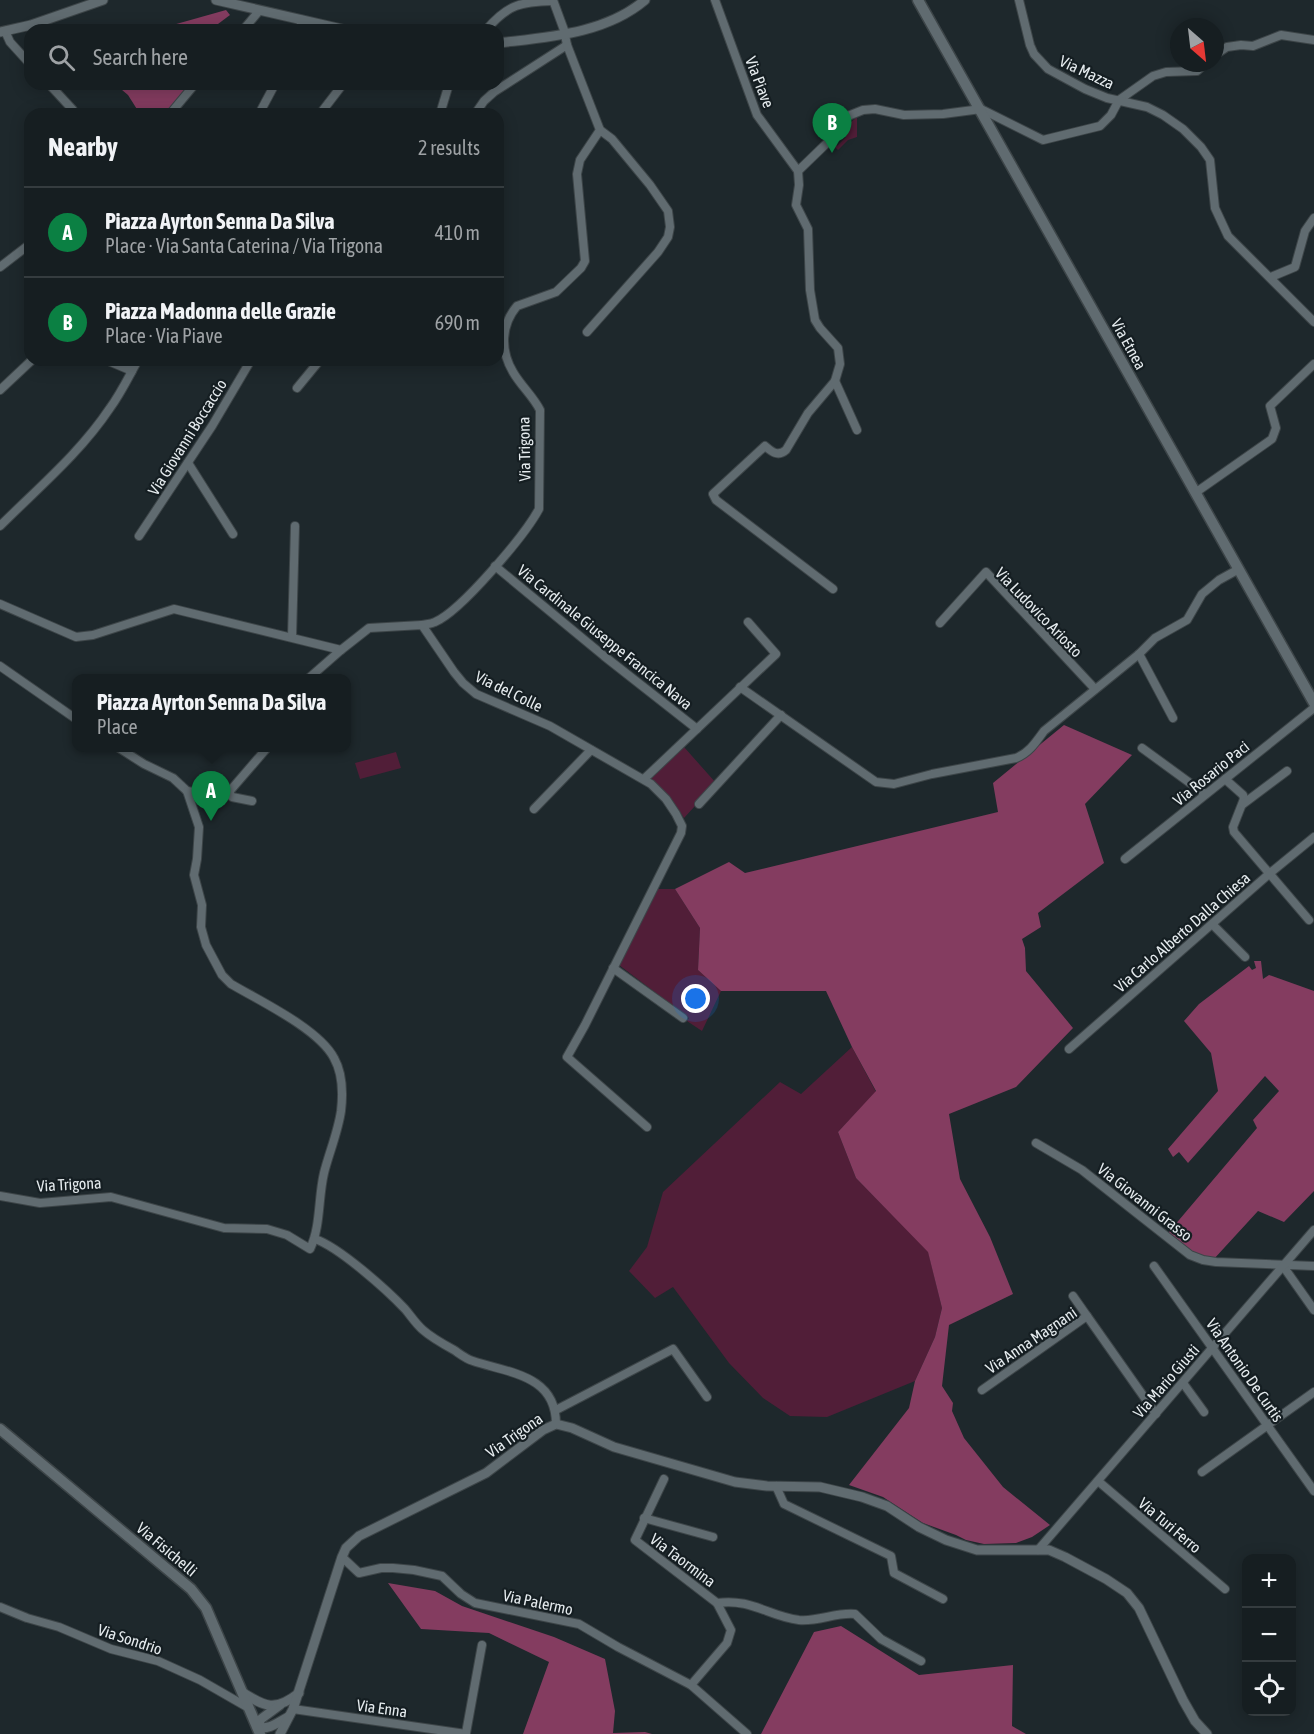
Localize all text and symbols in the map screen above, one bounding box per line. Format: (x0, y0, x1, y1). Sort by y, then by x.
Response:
north arrow (1170, 18, 1224, 72)
search box (24, 24, 504, 90)
icon: search (45, 41, 78, 74)
text: Search here (93, 44, 188, 70)
street label: Via Mazza (1057, 52, 1117, 92)
street label: Via Piave (742, 54, 778, 110)
pin: B (812, 104, 852, 153)
text: Nearby (48, 132, 118, 162)
text: 2 results (418, 136, 480, 159)
text: Piazza Ayrton Senna Da Silva (105, 208, 335, 234)
text: A (63, 221, 72, 244)
text: 410 m (435, 221, 480, 244)
text: Place · Via Santa Caterina / Via Trigona (105, 234, 383, 257)
text: Piazza Madonna delle Grazie (105, 298, 336, 324)
text: B (63, 311, 72, 334)
text: 690 m (435, 311, 480, 334)
street label: Via Etnea (1108, 316, 1150, 372)
text: Place · Via Piave (105, 324, 223, 347)
street label: Via Giovanni Boccaccio (144, 376, 230, 498)
street label: Via Trigona (514, 416, 535, 482)
street label: Via Cardinale Giuseppe Francica Nava (513, 561, 696, 714)
street label: Via Ludovico Ariosto (992, 564, 1086, 660)
street label: Via del Colle (472, 667, 546, 715)
popup (72, 674, 351, 752)
text: Piazza Ayrton Senna Da Silva (97, 689, 326, 715)
text: Place (97, 715, 138, 738)
street label: Via Rosario Paci (1169, 737, 1253, 809)
pin: A (192, 772, 230, 821)
street label: Via Carlo Alberto Dalla Chiesa (1111, 868, 1253, 996)
your location (681, 984, 710, 1013)
street label: Via Giovanni Grasso (1094, 1159, 1196, 1245)
street label: Via Trigona (36, 1173, 102, 1196)
street label: Via Anna Magnani (982, 1303, 1080, 1378)
street label: Via Antonio De Curtis (1203, 1315, 1287, 1425)
street label: Via Mario Giusti (1129, 1341, 1203, 1421)
street label: Via Trigona (482, 1409, 546, 1462)
street label: Via Turi Ferro (1135, 1494, 1205, 1556)
street label: Via Fisichelli (133, 1518, 201, 1580)
street label: Via Taormina (647, 1530, 719, 1590)
map controls (1242, 1554, 1296, 1716)
button: + (1242, 1554, 1296, 1608)
street label: Via Palermo (501, 1586, 575, 1618)
button: − (1242, 1608, 1296, 1662)
street label: Via Sondrio (96, 1620, 164, 1658)
button: locate (1242, 1662, 1296, 1716)
street label: Via Enna (356, 1696, 408, 1720)

